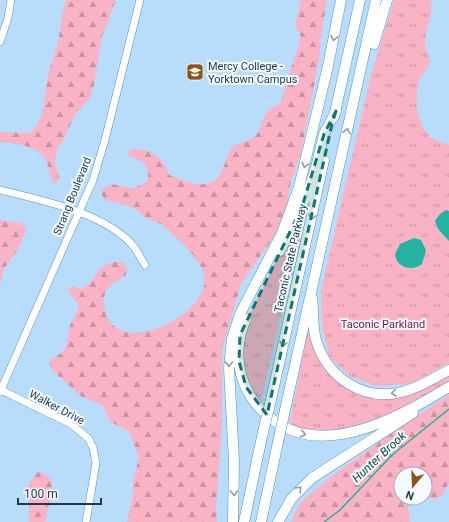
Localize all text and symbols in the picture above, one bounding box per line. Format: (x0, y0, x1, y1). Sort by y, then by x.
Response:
one-way arrow (331, 35, 339, 42)
place label: Mercy College - Yorktown Campus (208, 60, 298, 86)
school or university icon: Mercy College - Yorktown Campus (185, 62, 205, 82)
one-way arrow (343, 128, 351, 134)
street label: Strang Boulevard (51, 155, 94, 237)
one-way arrow (302, 162, 310, 168)
street label: Taconic State Parkway (272, 202, 309, 314)
one-way arrow (308, 214, 316, 220)
park label: Taconic Parkland (341, 318, 425, 331)
one-way arrow (280, 341, 288, 347)
one-way arrow (225, 361, 233, 367)
street label: Walker Drive (27, 387, 87, 428)
one-way arrow (391, 388, 397, 397)
water label: Hunter Brook (349, 428, 410, 485)
one-way arrow (300, 429, 306, 437)
north arrow (393, 466, 433, 506)
scale bar (18, 480, 101, 506)
text: 100 m (24, 487, 58, 501)
one-way arrow (295, 487, 302, 494)
text: N (404, 487, 416, 502)
one-way arrow (230, 490, 238, 496)

